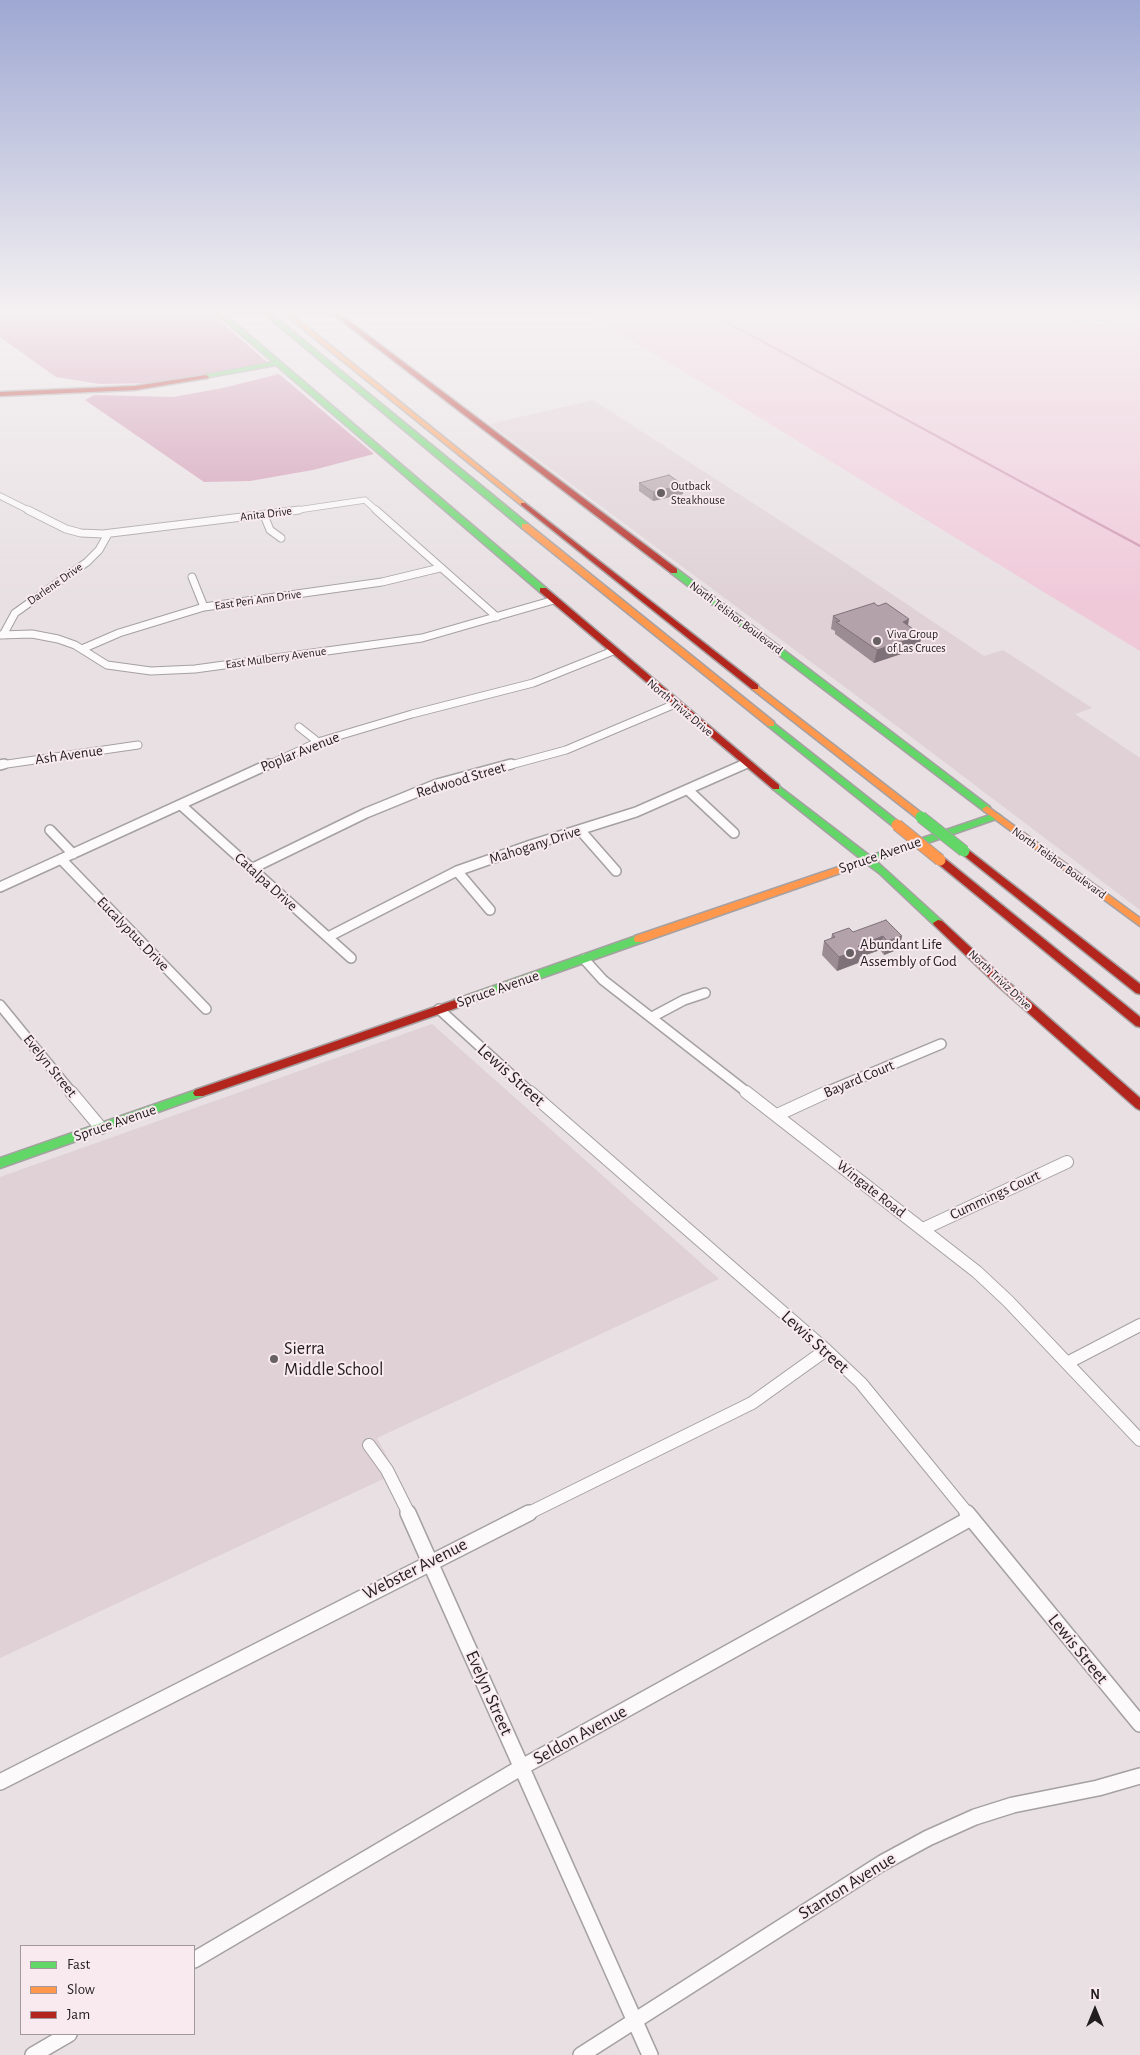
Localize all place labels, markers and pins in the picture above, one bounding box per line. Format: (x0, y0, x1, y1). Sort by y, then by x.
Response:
place label: Outback Steakhouse (671, 479, 725, 507)
marker: Outback Steakhouse (655, 487, 667, 499)
place label: Viva Group of Las Cruces (887, 627, 946, 655)
marker: Viva Group of Las Cruces (871, 635, 883, 647)
place label: Abundant Life Assembly of God (860, 935, 957, 970)
marker: Abundant Life Assembly of God (844, 947, 856, 959)
place label: Sierra Middle School (284, 1338, 383, 1380)
marker: Sierra Middle School (268, 1353, 280, 1365)

